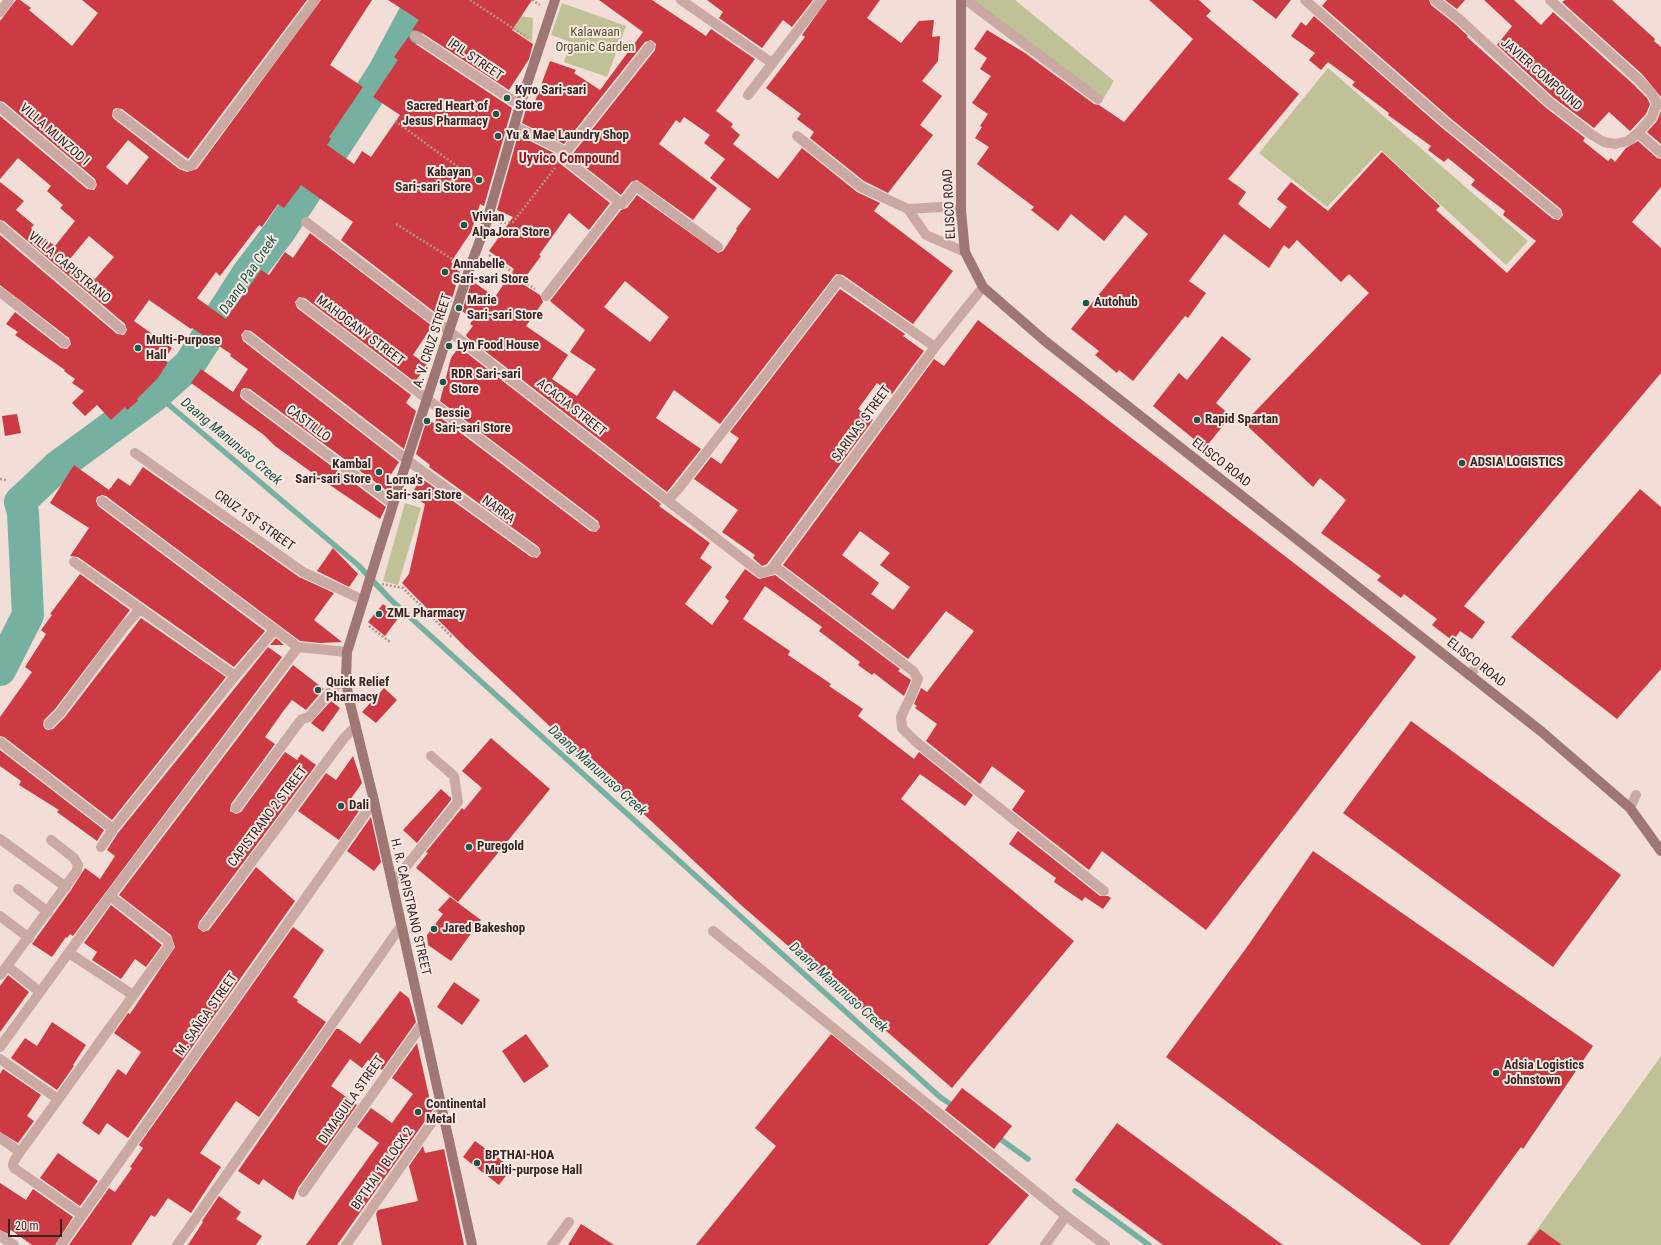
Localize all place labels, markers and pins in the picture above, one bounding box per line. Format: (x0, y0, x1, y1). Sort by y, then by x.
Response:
place label: Kyro Sari-sari Store (515, 83, 586, 114)
marker: Kyro Sari-sari Store (502, 93, 512, 103)
place label: Sacred Heart of Jesus Pharmacy (402, 99, 488, 130)
marker: Sacred Heart of Jesus Pharmacy (491, 109, 501, 119)
place label: Yu & Mae Laundry Shop (506, 128, 629, 144)
marker: Yu & Mae Laundry Shop (493, 131, 503, 141)
place label: Kabayan Sari-sari Store (395, 165, 471, 196)
marker: Kabayan Sari-sari Store (474, 175, 484, 185)
place label: Vivian AlpaJora Store (472, 210, 549, 241)
marker: Vivian AlpaJora Store (459, 220, 469, 230)
place label: Annabelle Sari-sari Store (453, 257, 529, 288)
marker: Annabelle Sari-sari Store (440, 267, 450, 277)
place label: Marie Sari-sari Store (467, 293, 543, 324)
place label: Autohub (1094, 295, 1138, 311)
marker: Autohub (1081, 298, 1091, 308)
marker: Marie Sari-sari Store (454, 303, 464, 313)
place label: Multi-Purpose Hall (146, 333, 221, 364)
place label: Lyn Food House (457, 338, 539, 354)
marker: Lyn Food House (444, 341, 454, 351)
marker: Multi-Purpose Hall (133, 343, 143, 353)
place label: RDR Sari-sari Store (451, 367, 521, 398)
marker: RDR Sari-sari Store (438, 377, 448, 387)
place label: Bessie Sari-sari Store (435, 406, 511, 437)
place label: Rapid Spartan (1205, 412, 1278, 428)
marker: Rapid Spartan (1192, 415, 1202, 425)
marker: Bessie Sari-sari Store (422, 416, 432, 426)
place label: ADSIA LOGISTICS (1470, 455, 1563, 471)
place label: Kambal Sari-sari Store (295, 457, 371, 488)
marker: ADSIA LOGISTICS (1457, 458, 1467, 468)
marker: Kambal Sari-sari Store (374, 467, 384, 477)
place label: Lorna's Sari-sari Store (386, 473, 462, 504)
marker: Lorna's Sari-sari Store (373, 483, 383, 493)
place label: ZML Pharmacy (387, 606, 465, 622)
marker: ZML Pharmacy (374, 609, 384, 619)
place label: Quick Relief Pharmacy (326, 675, 389, 706)
marker: Quick Relief Pharmacy (313, 685, 323, 695)
place label: Dali (349, 798, 369, 814)
marker: Dali (336, 801, 346, 811)
place label: Puregold (477, 839, 524, 855)
marker: Puregold (464, 842, 474, 852)
place label: Jared Bakeshop (442, 921, 525, 937)
marker: Jared Bakeshop (429, 924, 439, 934)
place label: Adsia Logistics Johnstown (1504, 1058, 1584, 1089)
marker: Adsia Logistics Johnstown (1491, 1068, 1501, 1078)
place label: Continental Metal (426, 1097, 486, 1128)
marker: Continental Metal (413, 1107, 423, 1117)
place label: BPTHAI-HOA Multi-purpose Hall (485, 1148, 582, 1179)
marker: BPTHAI-HOA Multi-purpose Hall (472, 1158, 482, 1168)

